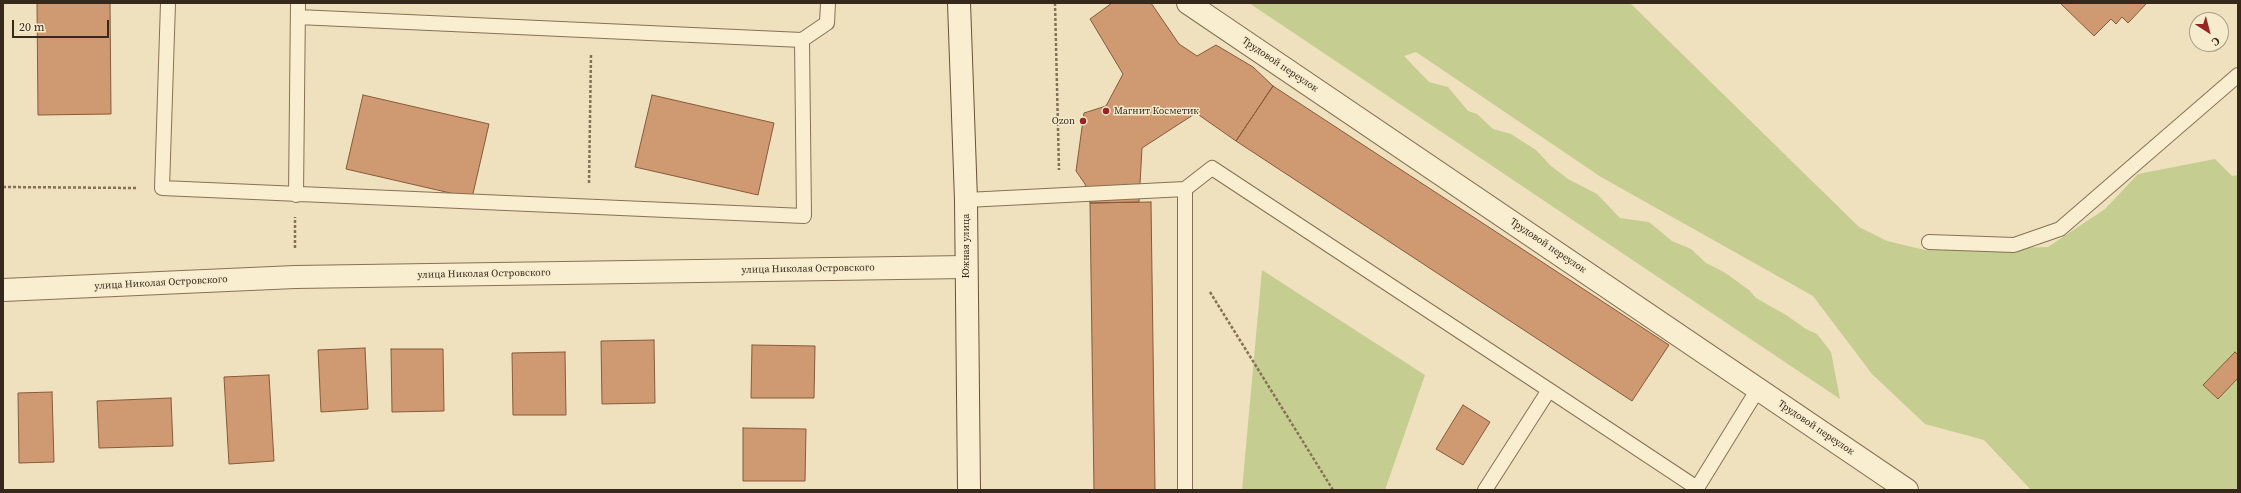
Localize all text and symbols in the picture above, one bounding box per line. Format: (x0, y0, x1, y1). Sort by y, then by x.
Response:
scale bar (14, 12, 111, 38)
north arrow (2189, 12, 2229, 52)
text: 20 m (19, 19, 45, 35)
text: С (2209, 33, 2223, 49)
street label: Трудовой переулок (1240, 35, 1320, 95)
place label: Магнит Косметик (1114, 105, 1199, 117)
marker: Магнит Косметик (1101, 106, 1111, 116)
place label: Ozon (1052, 115, 1075, 127)
marker: Ozon (1078, 116, 1088, 126)
street label: Южная улица (960, 214, 972, 278)
street label: Трудовой переулок (1508, 216, 1588, 276)
street label: улица Николая Островского (741, 262, 875, 276)
street label: улица Николая Островского (417, 267, 551, 281)
street label: улица Николая Островского (94, 274, 228, 292)
street label: Трудовой переулок (1776, 398, 1856, 458)

